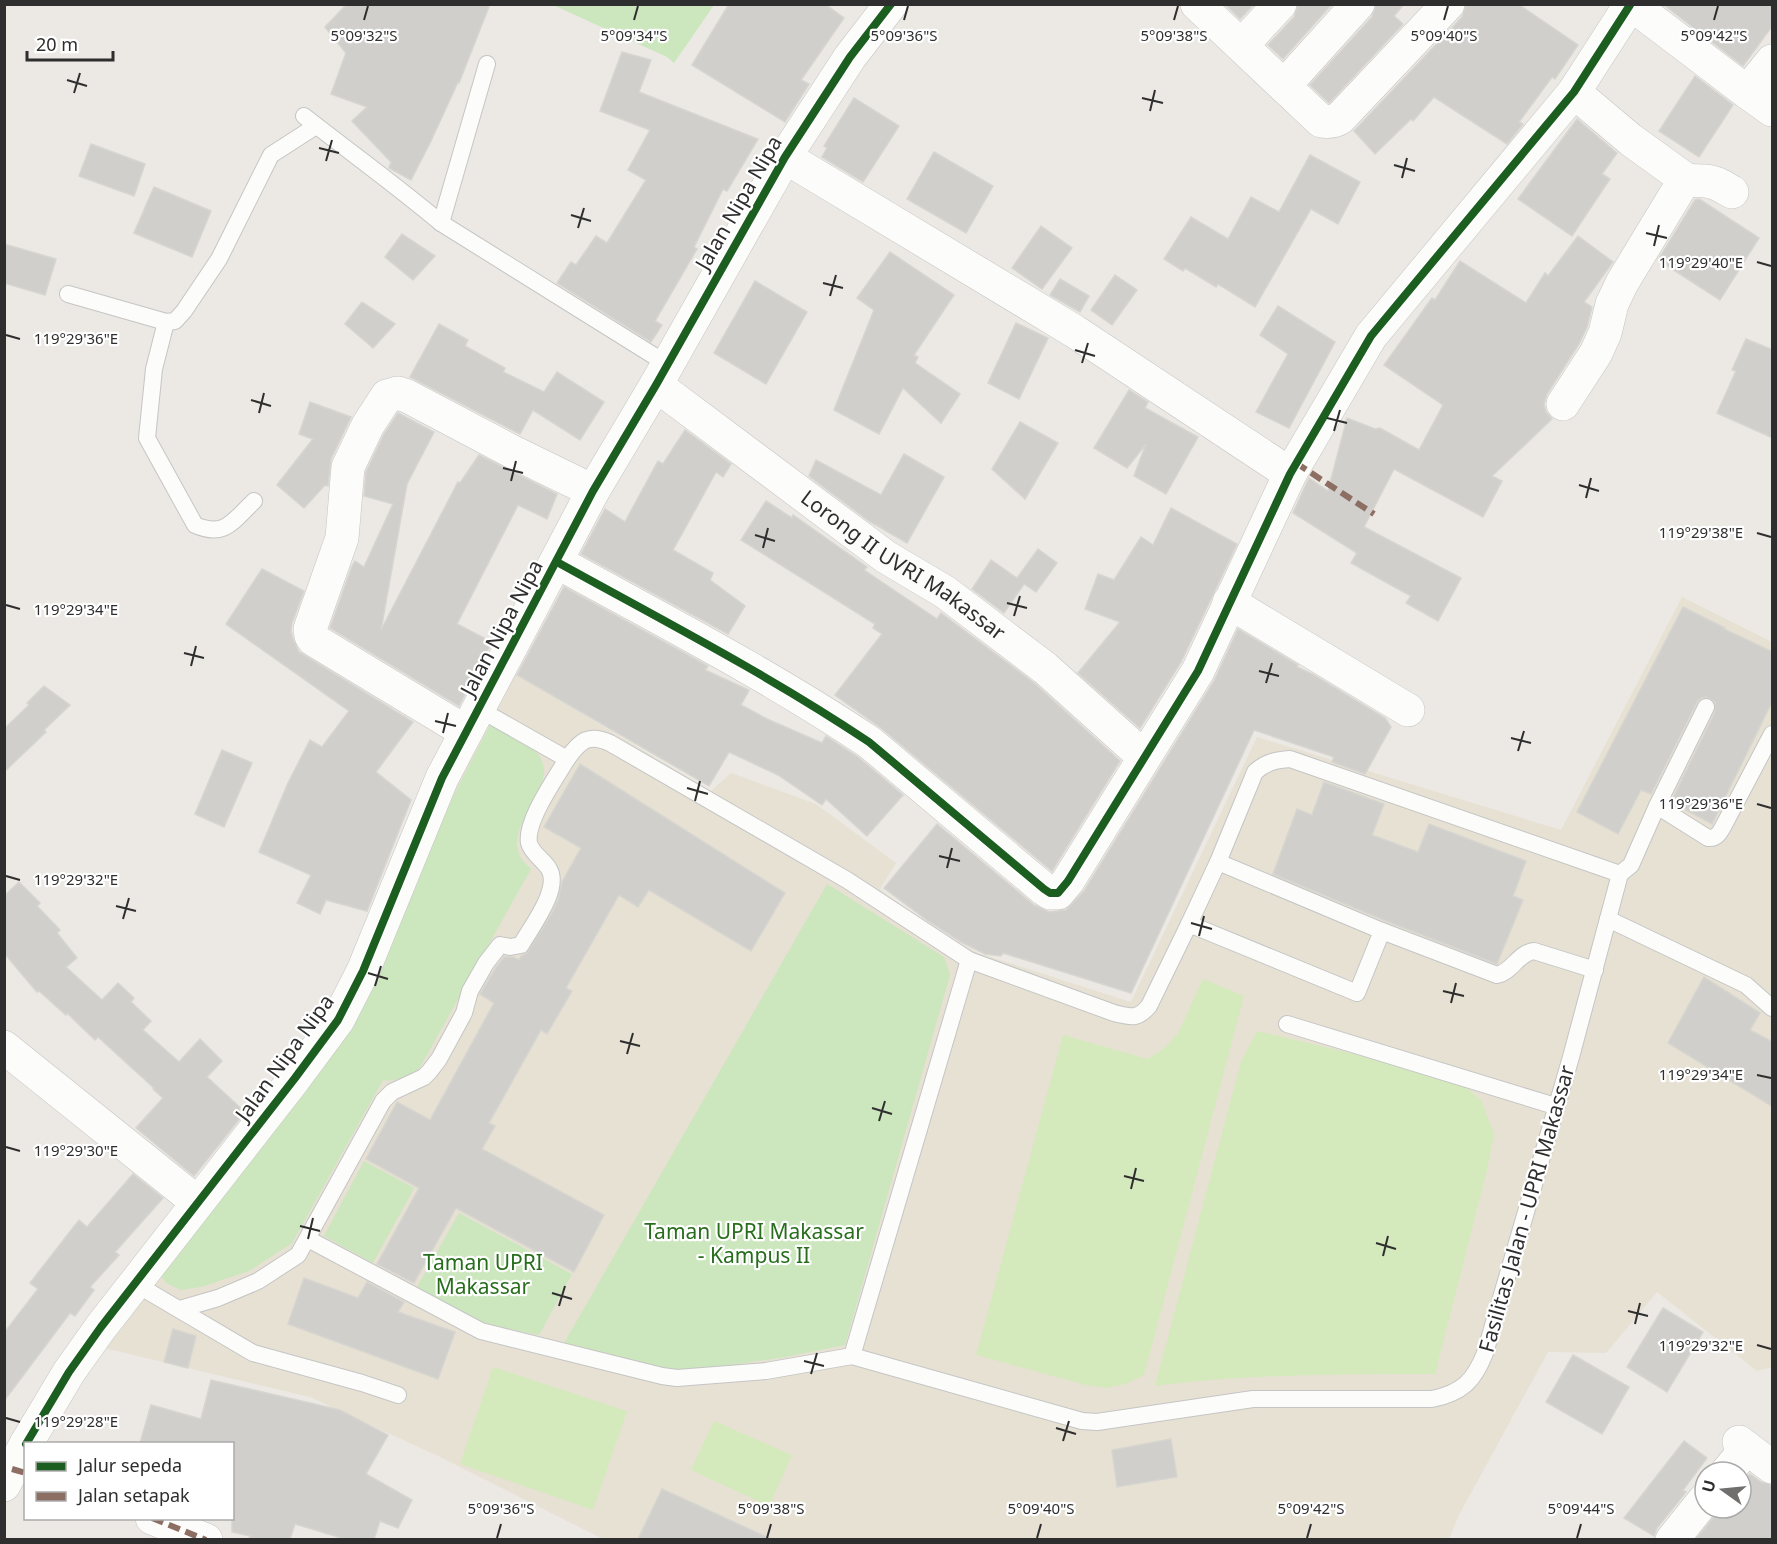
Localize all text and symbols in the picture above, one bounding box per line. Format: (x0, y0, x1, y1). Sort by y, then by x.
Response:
scale bar (27, 24, 112, 62)
text: 5°09'32"S (330, 25, 398, 45)
text: 5°09'34"S (600, 25, 668, 45)
text: 5°09'36"S (870, 25, 938, 45)
text: 5°09'38"S (1140, 25, 1208, 45)
text: 5°09'40"S (1410, 25, 1478, 45)
text: 5°09'42"S (1680, 25, 1748, 45)
text: 20 m (36, 32, 78, 56)
street label: Jalan Nipa Nipa (687, 130, 788, 277)
text: 119°29'40"E (1659, 252, 1743, 272)
text: 119°29'36"E (34, 328, 118, 348)
street label: Lorong II UVRI Makassar (796, 483, 1012, 646)
text: 119°29'38"E (1659, 522, 1743, 542)
street label: Jalan Nipa Nipa (452, 554, 549, 702)
text: 119°29'34"E (34, 599, 118, 619)
text: 119°29'36"E (1659, 793, 1743, 813)
text: 119°29'32"E (34, 869, 118, 889)
street label: Jalan Nipa Nipa (227, 988, 340, 1128)
street label: Fasilitas Jalan - UPRI Makassar (1472, 1062, 1581, 1355)
text: 119°29'34"E (1659, 1064, 1743, 1084)
text: 119°29'30"E (34, 1140, 118, 1160)
park label: Taman UPRI Makassar - Kampus II (644, 1217, 864, 1269)
park label: Taman UPRI Makassar (423, 1248, 543, 1300)
text: 119°29'32"E (1659, 1335, 1743, 1355)
text: 119°29'28"E (34, 1411, 118, 1431)
legend (24, 1442, 234, 1520)
text: Jalur sepeda (76, 1453, 182, 1477)
north arrow (1693, 1460, 1753, 1520)
text: U (1696, 1477, 1721, 1495)
text: Jalan setapak (76, 1483, 190, 1507)
text: 5°09'36"S (467, 1498, 535, 1518)
text: 5°09'38"S (737, 1498, 805, 1518)
text: 5°09'40"S (1007, 1498, 1075, 1518)
text: 5°09'42"S (1277, 1498, 1345, 1518)
text: 5°09'44"S (1547, 1498, 1615, 1518)

